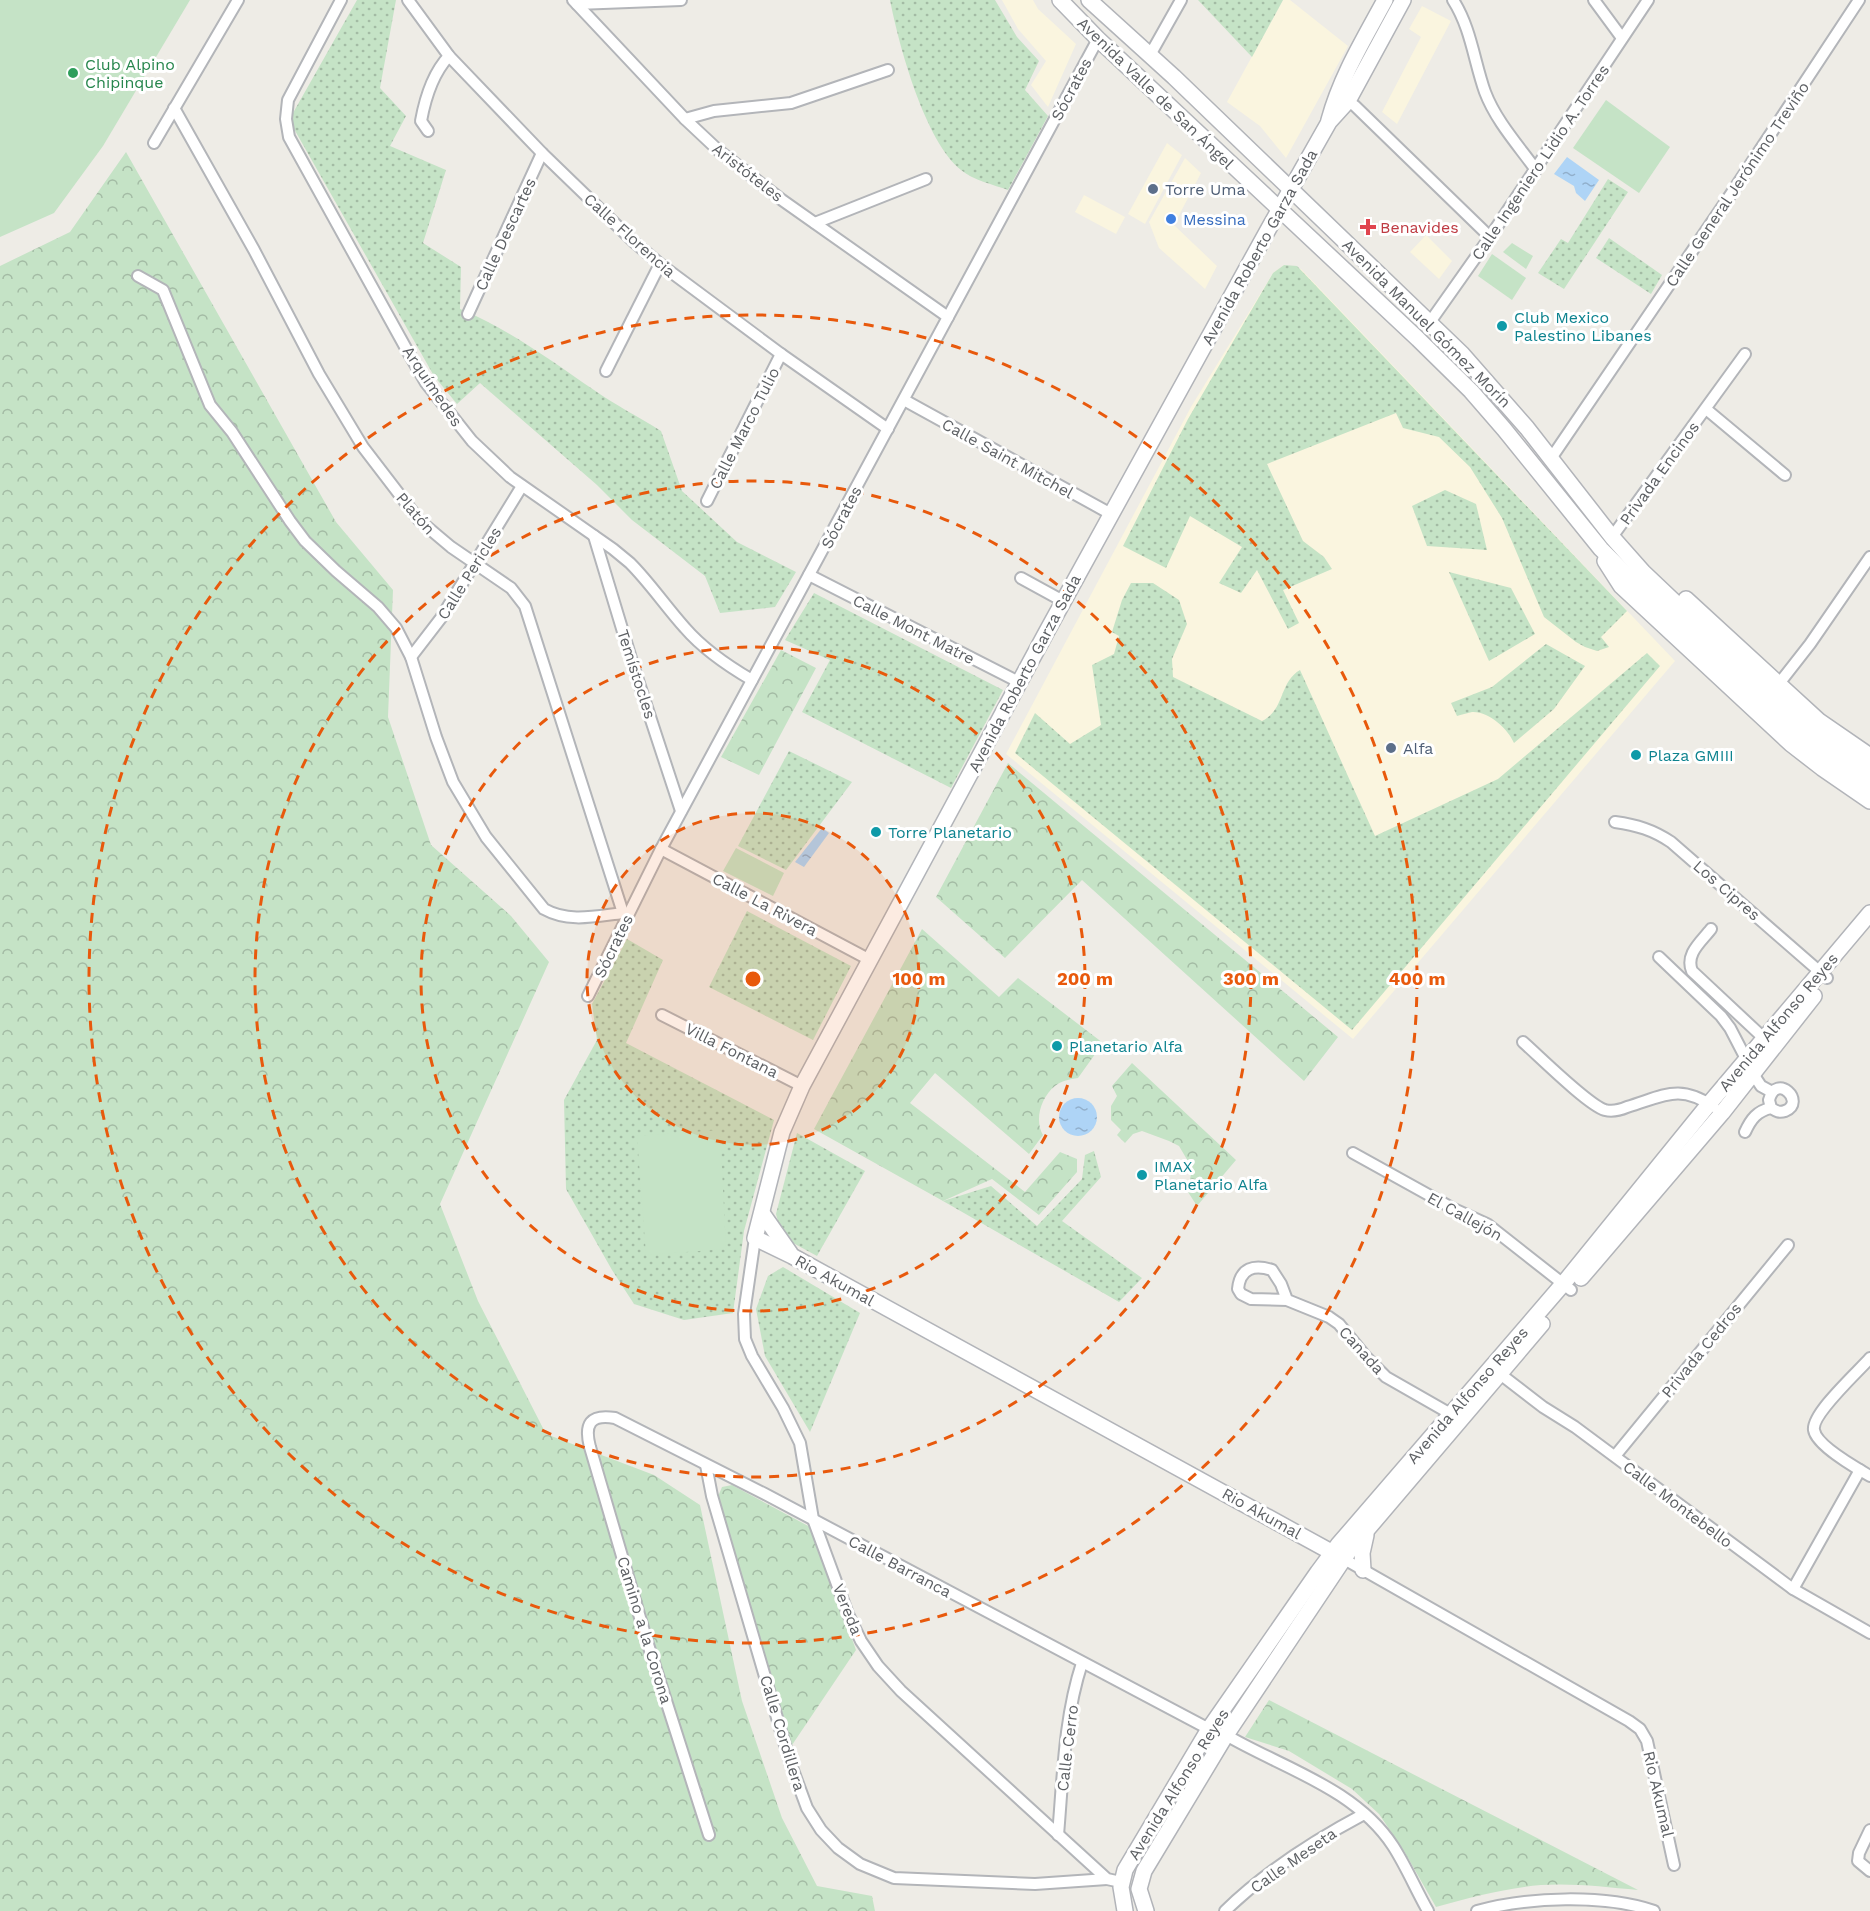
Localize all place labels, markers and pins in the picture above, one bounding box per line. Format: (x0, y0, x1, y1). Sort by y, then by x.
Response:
place label: Club Alpino Chipinque (85, 55, 175, 92)
marker: Club Alpino Chipinque (66, 66, 80, 80)
place label: Torre Uma (1165, 180, 1246, 199)
marker: Torre Uma (1146, 182, 1160, 196)
place label: Messina (1183, 210, 1246, 229)
marker: Messina (1164, 212, 1178, 226)
place label: Benavides (1380, 218, 1459, 237)
marker: Benavides (1361, 220, 1375, 234)
place label: Club Mexico Palestino Libanes (1514, 308, 1652, 345)
marker: Club Mexico Palestino Libanes (1495, 319, 1509, 333)
place label: Alfa (1403, 739, 1433, 758)
marker: Alfa (1384, 741, 1398, 755)
place label: Plaza GMIII (1648, 746, 1734, 765)
marker: Plaza GMIII (1629, 748, 1643, 762)
place label: Torre Planetario (888, 823, 1012, 842)
marker: Torre Planetario (869, 825, 883, 839)
centre of rings (743, 969, 763, 989)
place label: Planetario Alfa (1069, 1037, 1183, 1056)
marker: Planetario Alfa (1050, 1039, 1064, 1053)
place label: IMAX Planetario Alfa (1154, 1157, 1268, 1194)
marker: IMAX Planetario Alfa (1135, 1168, 1149, 1182)

